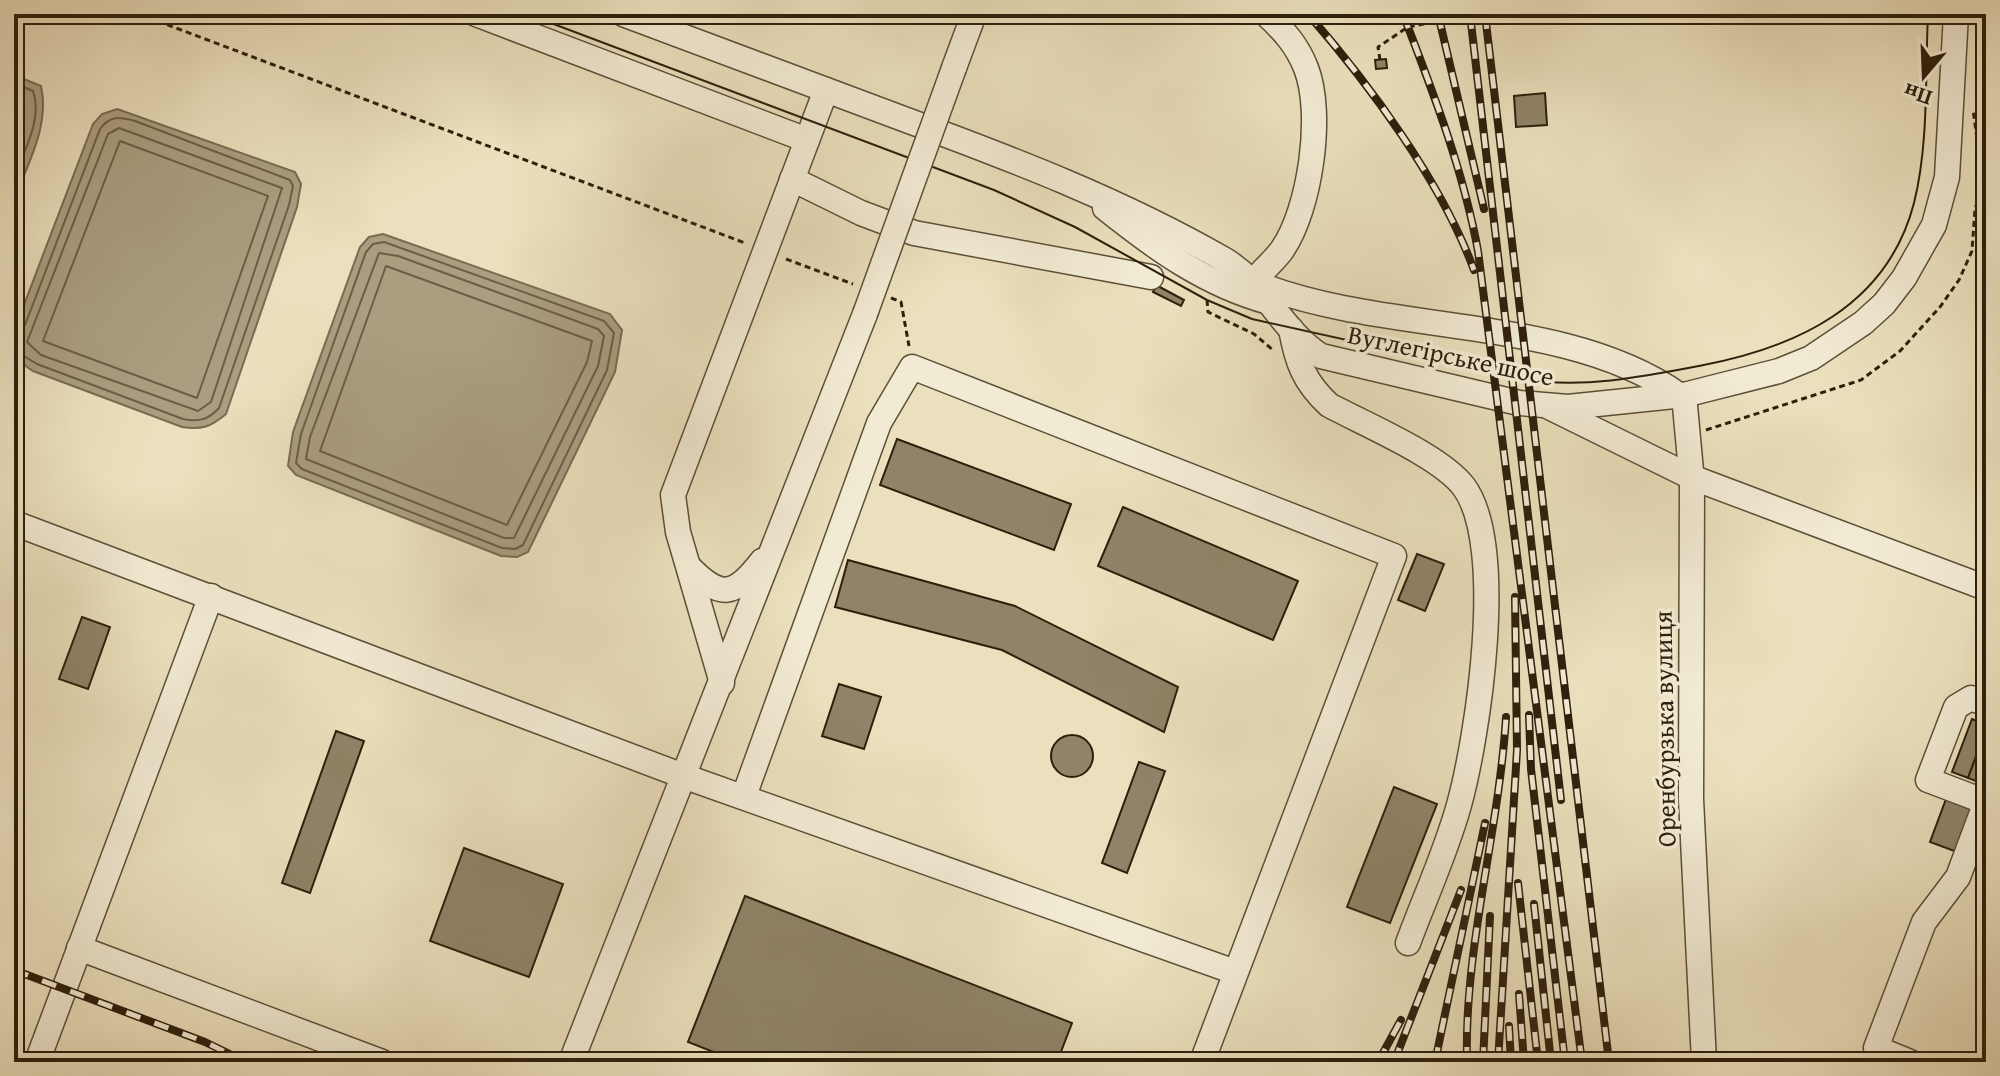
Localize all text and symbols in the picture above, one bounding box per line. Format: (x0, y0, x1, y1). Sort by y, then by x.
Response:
north arrow (1884, 36, 1964, 116)
text: Пн (1899, 75, 1936, 115)
street label: Вуглегірське шосе (1344, 314, 1558, 396)
street label: Оренбурзька вулиця (1642, 610, 1686, 848)

